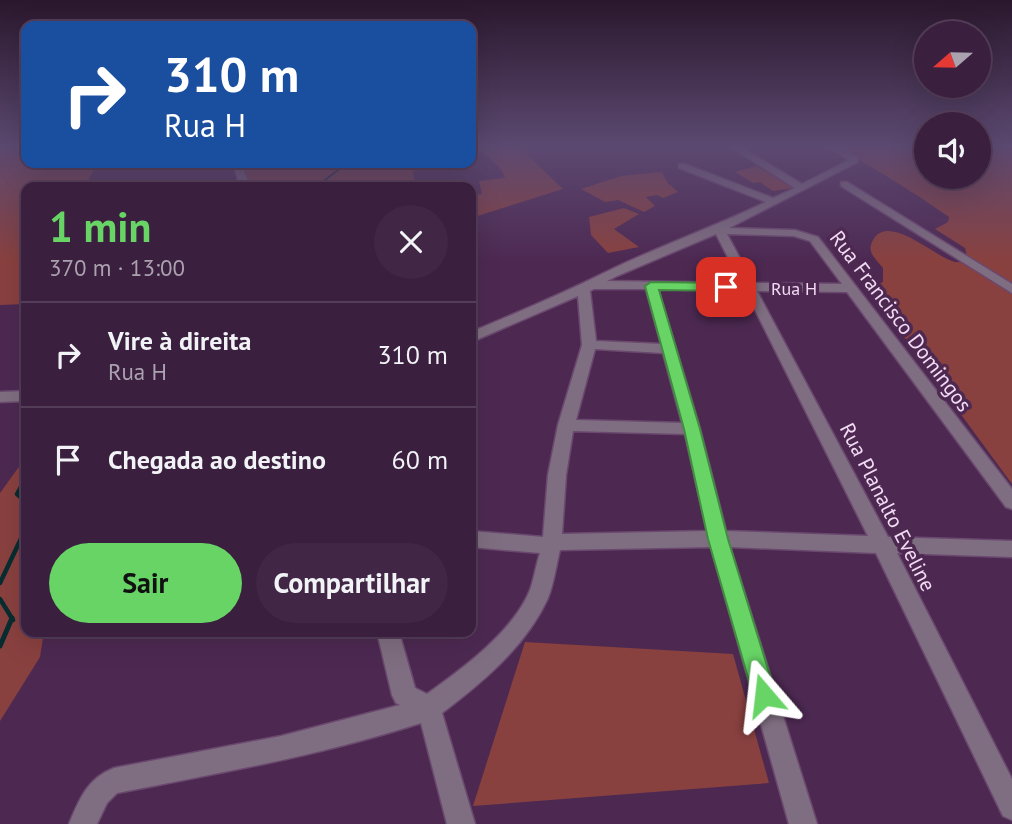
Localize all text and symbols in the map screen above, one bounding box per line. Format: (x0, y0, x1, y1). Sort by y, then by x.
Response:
north arrow (914, 21, 990, 98)
map controls (914, 21, 991, 189)
text: 310 m (164, 42, 299, 106)
icon: right (49, 49, 140, 140)
text: Rua H (164, 104, 246, 146)
button: sound (914, 112, 991, 189)
text: 1 min (49, 199, 151, 254)
button: close (374, 205, 448, 279)
street label: Rua Francisco Domingos (824, 225, 978, 417)
text: 370 m · 13:00 (49, 253, 185, 282)
pin (696, 257, 756, 317)
icon: arrive (707, 268, 745, 306)
street label: Rua H (771, 277, 817, 300)
text: Vire à direita (108, 324, 251, 357)
icon: right (49, 336, 87, 374)
text: 310 m (377, 338, 448, 371)
text: Rua H (108, 357, 167, 386)
street label: Rua Planalto Eveline (834, 418, 942, 596)
icon: arrive (49, 441, 87, 479)
text: Chegada ao destino (108, 443, 326, 476)
text: 60 m (392, 443, 448, 476)
button: Sair (49, 543, 242, 623)
button: Compartilhar (256, 543, 448, 623)
position arrow (727, 658, 801, 732)

